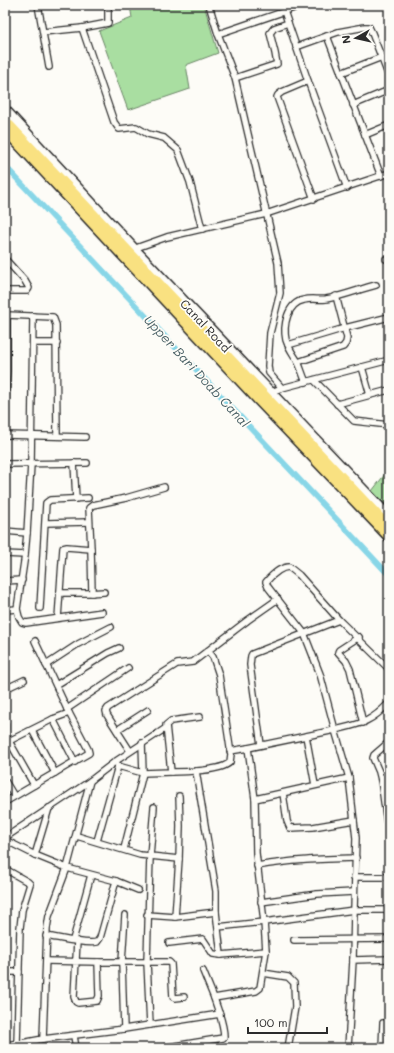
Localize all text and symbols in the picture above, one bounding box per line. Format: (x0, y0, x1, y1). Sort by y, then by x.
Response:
north arrow (336, 18, 376, 58)
text: N (338, 34, 354, 45)
street label: Canal Road (177, 295, 235, 356)
water label: Upper Bari Doab Canal (141, 311, 254, 431)
scale bar (248, 1009, 327, 1035)
text: 100 m (254, 1014, 288, 1030)

